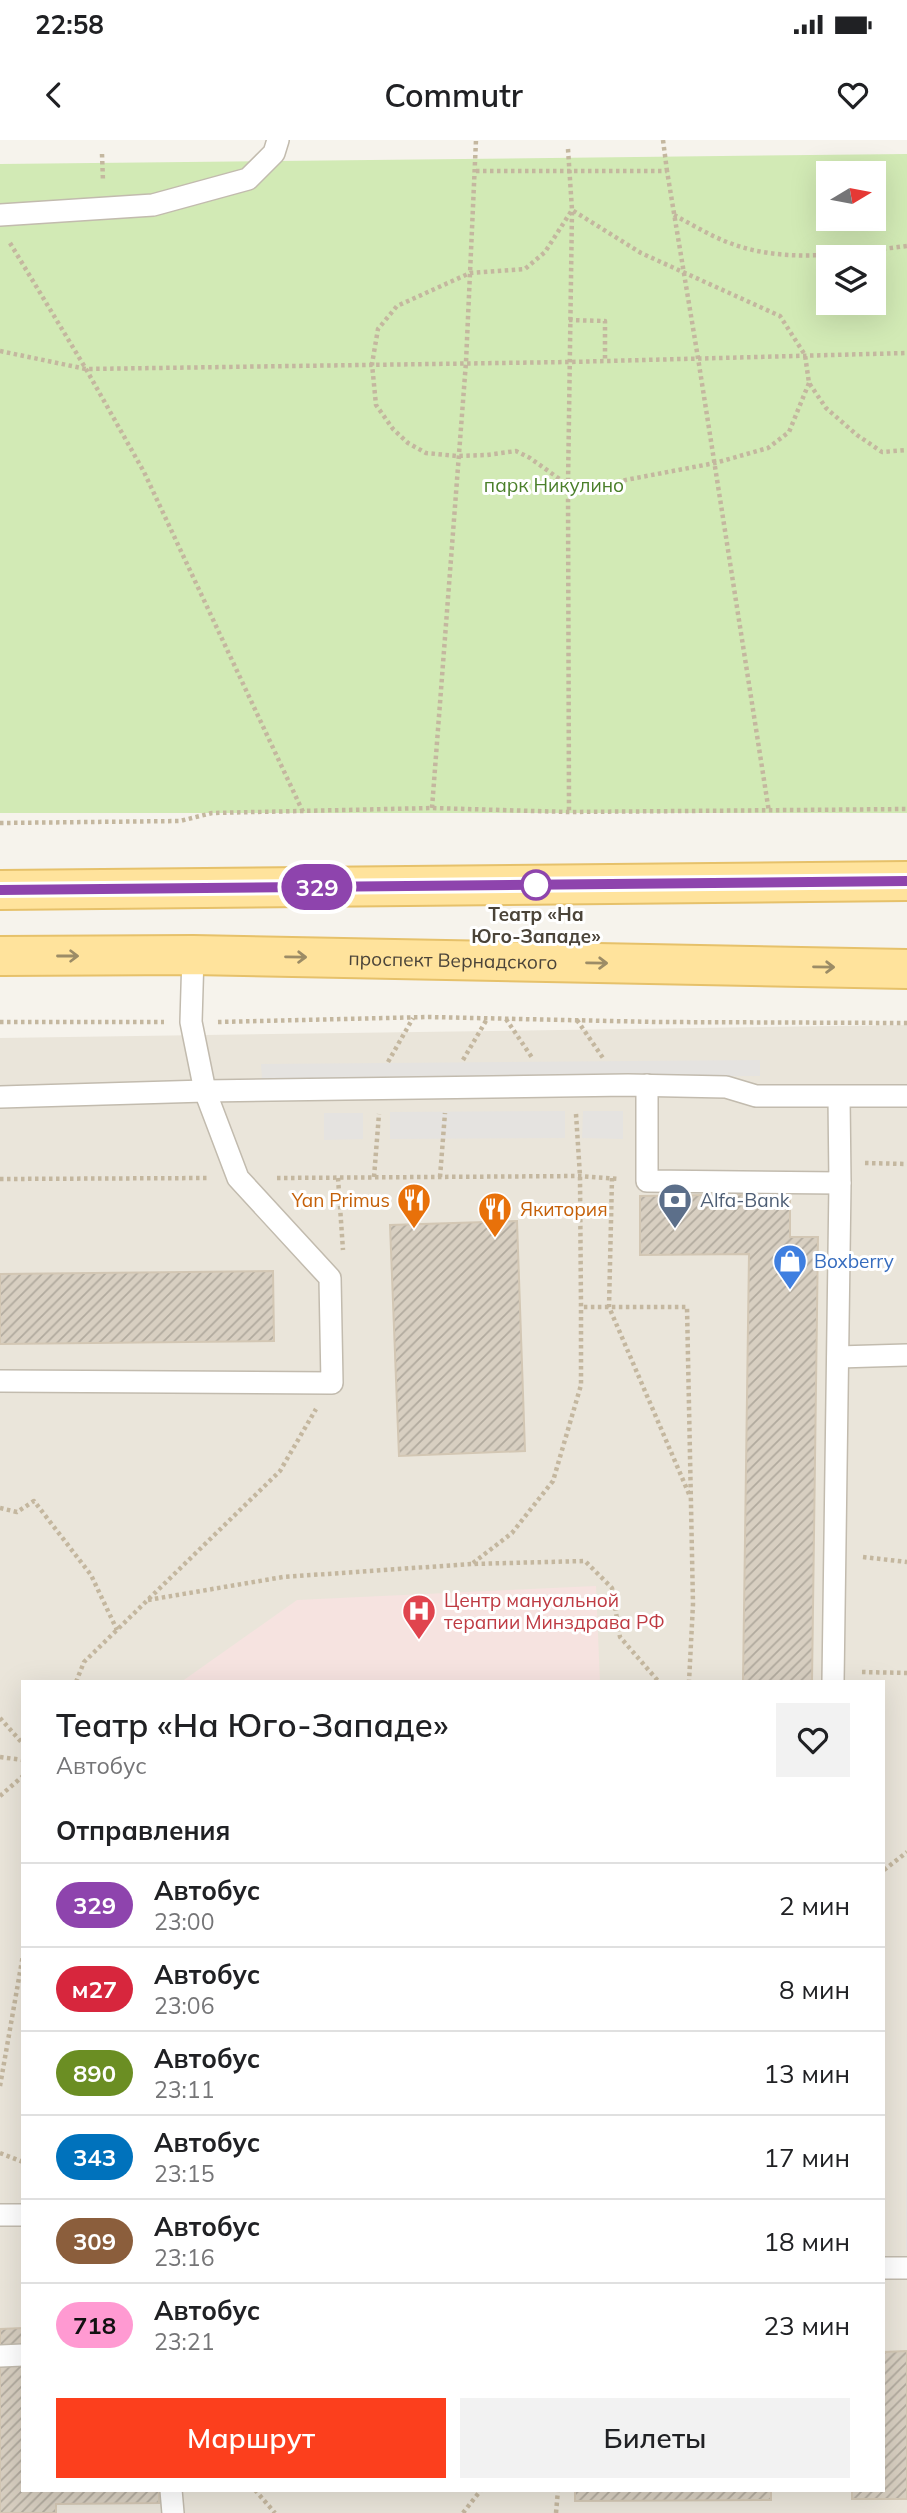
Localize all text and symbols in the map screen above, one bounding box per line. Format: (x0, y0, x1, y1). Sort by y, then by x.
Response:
text: 22:58 (35, 8, 104, 41)
text: Commutr (384, 75, 523, 115)
icon: back (35, 76, 73, 114)
icon: heart (834, 76, 872, 114)
north arrow (816, 161, 886, 231)
map controls (816, 161, 886, 315)
button: layers (816, 245, 886, 315)
park label: парк Никулино (484, 473, 624, 497)
line badge: 329 (277, 864, 357, 910)
marker: Театр «На Юго-Западе» (521, 870, 551, 900)
text: 329 (295, 872, 339, 902)
place label: Театр «На Юго-Западе» (471, 902, 601, 948)
street label: проспект Вернадского (348, 946, 558, 974)
one-way arrow (56, 949, 79, 963)
one-way arrow (284, 950, 307, 964)
one-way arrow (585, 956, 608, 970)
one-way arrow (812, 960, 835, 974)
restaurant icon: Yan Primus (395, 1181, 433, 1230)
bank icon: Alfa-Bank (656, 1181, 694, 1230)
place label: Yan Primus (291, 1188, 390, 1212)
place label: Alfa-Bank (700, 1188, 790, 1212)
restaurant icon: Якитория (476, 1190, 514, 1239)
place label: Якитория (520, 1197, 608, 1221)
shop icon: Boxberry (771, 1242, 809, 1291)
place label: Boxberry (814, 1249, 894, 1273)
place label: Центр мануальной терапии Минздрава РФ (444, 1588, 665, 1634)
hospital icon: Центр мануальной терапии Минздрава РФ (400, 1592, 438, 1641)
button: heart (776, 1703, 850, 1777)
text: Театр «На Юго-Западе» (56, 1704, 448, 1745)
text: Автобус (56, 1751, 147, 1780)
text: Отправления (56, 1814, 230, 1847)
text: Автобус (154, 1874, 260, 1907)
text: 2 мин (779, 1889, 850, 1922)
text: 329 (73, 1890, 116, 1920)
text: 23:00 (154, 1907, 214, 1936)
text: Автобус (154, 1958, 260, 1991)
text: 8 мин (779, 1973, 850, 2006)
text: м27 (72, 1974, 117, 2004)
text: 23:06 (154, 1991, 214, 2020)
text: Автобус (154, 2042, 260, 2075)
text: 13 мин (763, 2057, 850, 2090)
text: 890 (73, 2058, 116, 2088)
text: 23:11 (154, 2075, 214, 2104)
text: Автобус (154, 2126, 260, 2159)
text: 17 мин (763, 2141, 850, 2174)
text: 343 (73, 2142, 116, 2172)
text: 23:15 (154, 2159, 214, 2188)
text: Автобус (154, 2210, 260, 2243)
text: 18 мин (763, 2225, 850, 2258)
text: 309 (73, 2226, 116, 2256)
text: 23:16 (154, 2243, 214, 2272)
text: Автобус (154, 2294, 260, 2327)
text: 23 мин (763, 2309, 850, 2342)
text: 718 (73, 2310, 116, 2340)
text: 23:21 (154, 2327, 214, 2356)
button: Маршрут (56, 2398, 446, 2478)
button: Билеты (460, 2398, 850, 2478)

